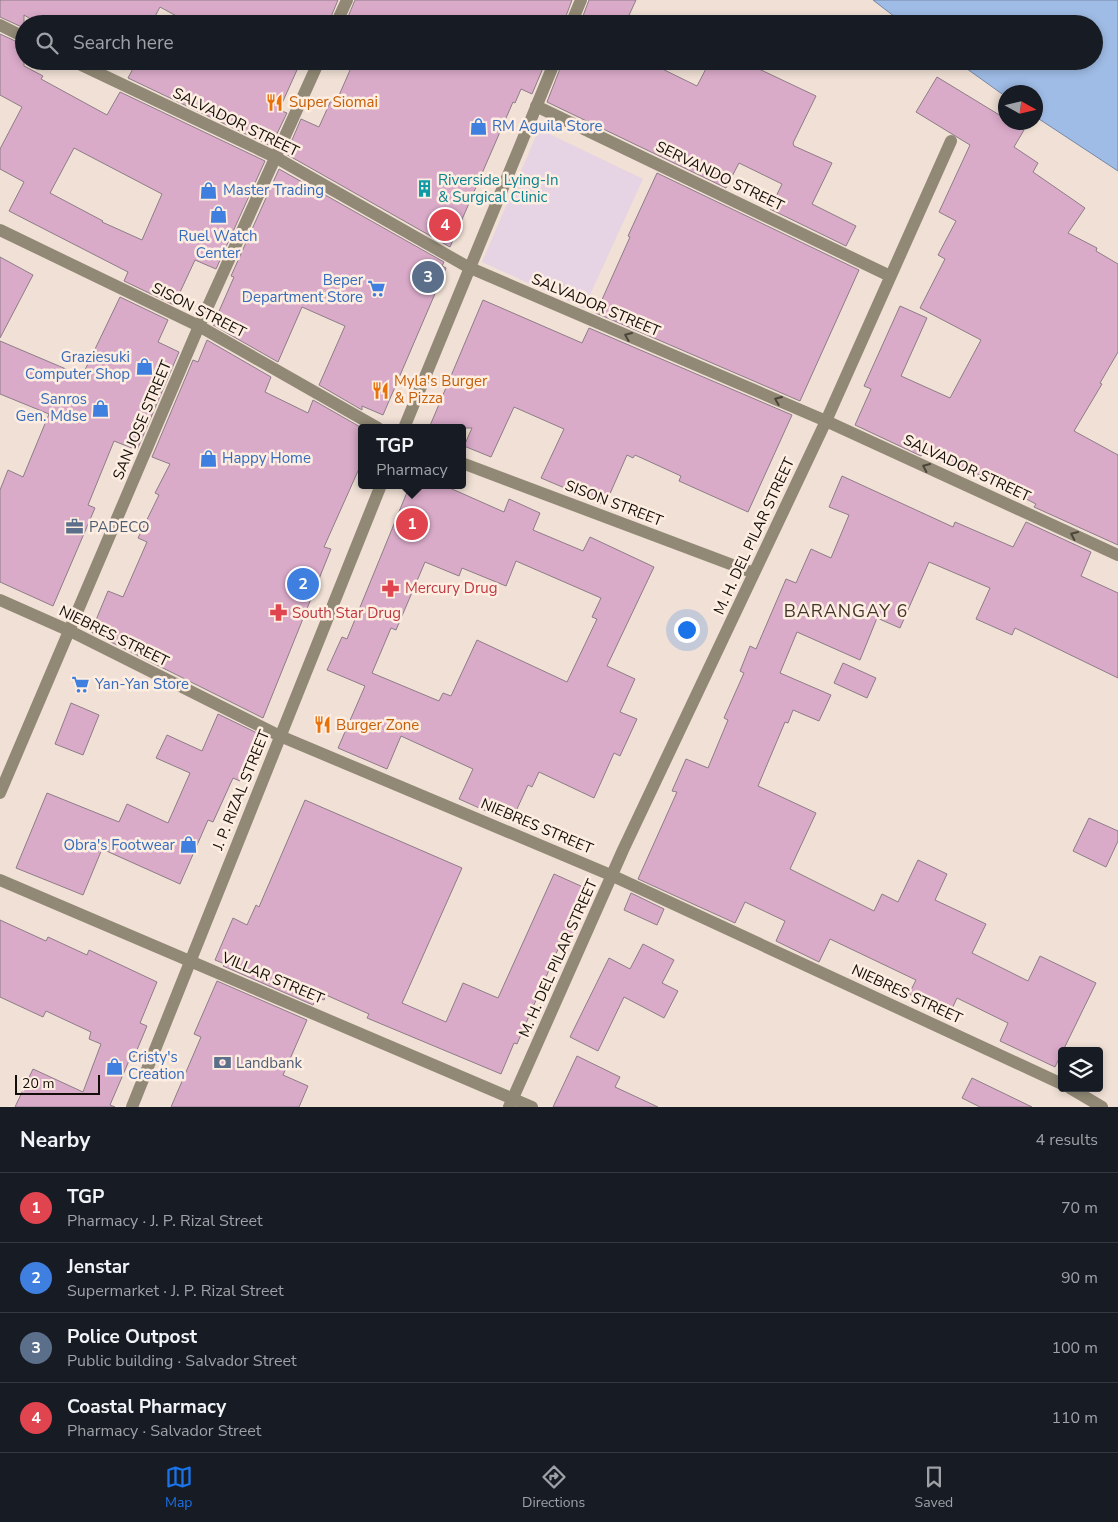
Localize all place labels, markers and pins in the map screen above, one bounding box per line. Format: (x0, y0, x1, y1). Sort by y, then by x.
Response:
restaurant icon: Super Siomai (265, 92, 285, 112)
place label: Super Siomai (289, 92, 378, 112)
shop icon: RM Aguila Store (468, 116, 488, 136)
place label: RM Aguila Store (492, 116, 602, 136)
place label: Riverside Lying-In & Surgical Clinic (438, 170, 558, 207)
building icon: Riverside Lying-In & Surgical Clinic (414, 179, 434, 199)
shop icon: Master Trading (199, 180, 219, 200)
place label: Master Trading (223, 180, 324, 200)
shop icon: Ruel Watch Center (208, 205, 228, 225)
pin: 4 (429, 206, 461, 244)
place label: Ruel Watch Center (179, 226, 257, 263)
pin: 3 (412, 258, 444, 296)
place label: Beper Department Store (242, 270, 364, 307)
supermarket icon: Beper Department Store (367, 279, 387, 299)
place label: Graziesuki Computer Shop (25, 347, 130, 384)
shop icon: Graziesuki Computer Shop (134, 356, 154, 376)
place label: Myla's Burger & Pizza (394, 371, 488, 408)
restaurant icon: Myla's Burger & Pizza (370, 380, 390, 400)
place label: Sanros Gen. Mdse (16, 389, 87, 426)
shop icon: Sanros Gen. Mdse (91, 398, 111, 418)
shop icon: Happy Home (198, 448, 218, 468)
place label: Happy Home (222, 448, 311, 468)
pin: 1 (396, 505, 428, 543)
office icon: PADECO (65, 517, 85, 537)
place label: PADECO (89, 517, 149, 537)
pin: 2 (287, 565, 319, 603)
pharmacy icon: Mercury Drug (381, 578, 401, 598)
place label: Mercury Drug (405, 578, 498, 598)
pharmacy icon: South Star Drug (268, 603, 288, 623)
place label: South Star Drug (292, 603, 401, 623)
supermarket icon: Yan-Yan Store (71, 674, 91, 694)
place label: Yan-Yan Store (94, 674, 189, 694)
restaurant icon: Burger Zone (312, 715, 332, 735)
place label: Burger Zone (336, 715, 419, 735)
place label: Obra's Footwear (63, 835, 176, 855)
shop icon: Obra's Footwear (179, 835, 199, 855)
place label: Cristy's Creation (128, 1047, 185, 1084)
bank icon: Landbank (212, 1053, 232, 1073)
place label: Landbank (236, 1053, 303, 1073)
shop icon: Cristy's Creation (104, 1056, 124, 1076)

